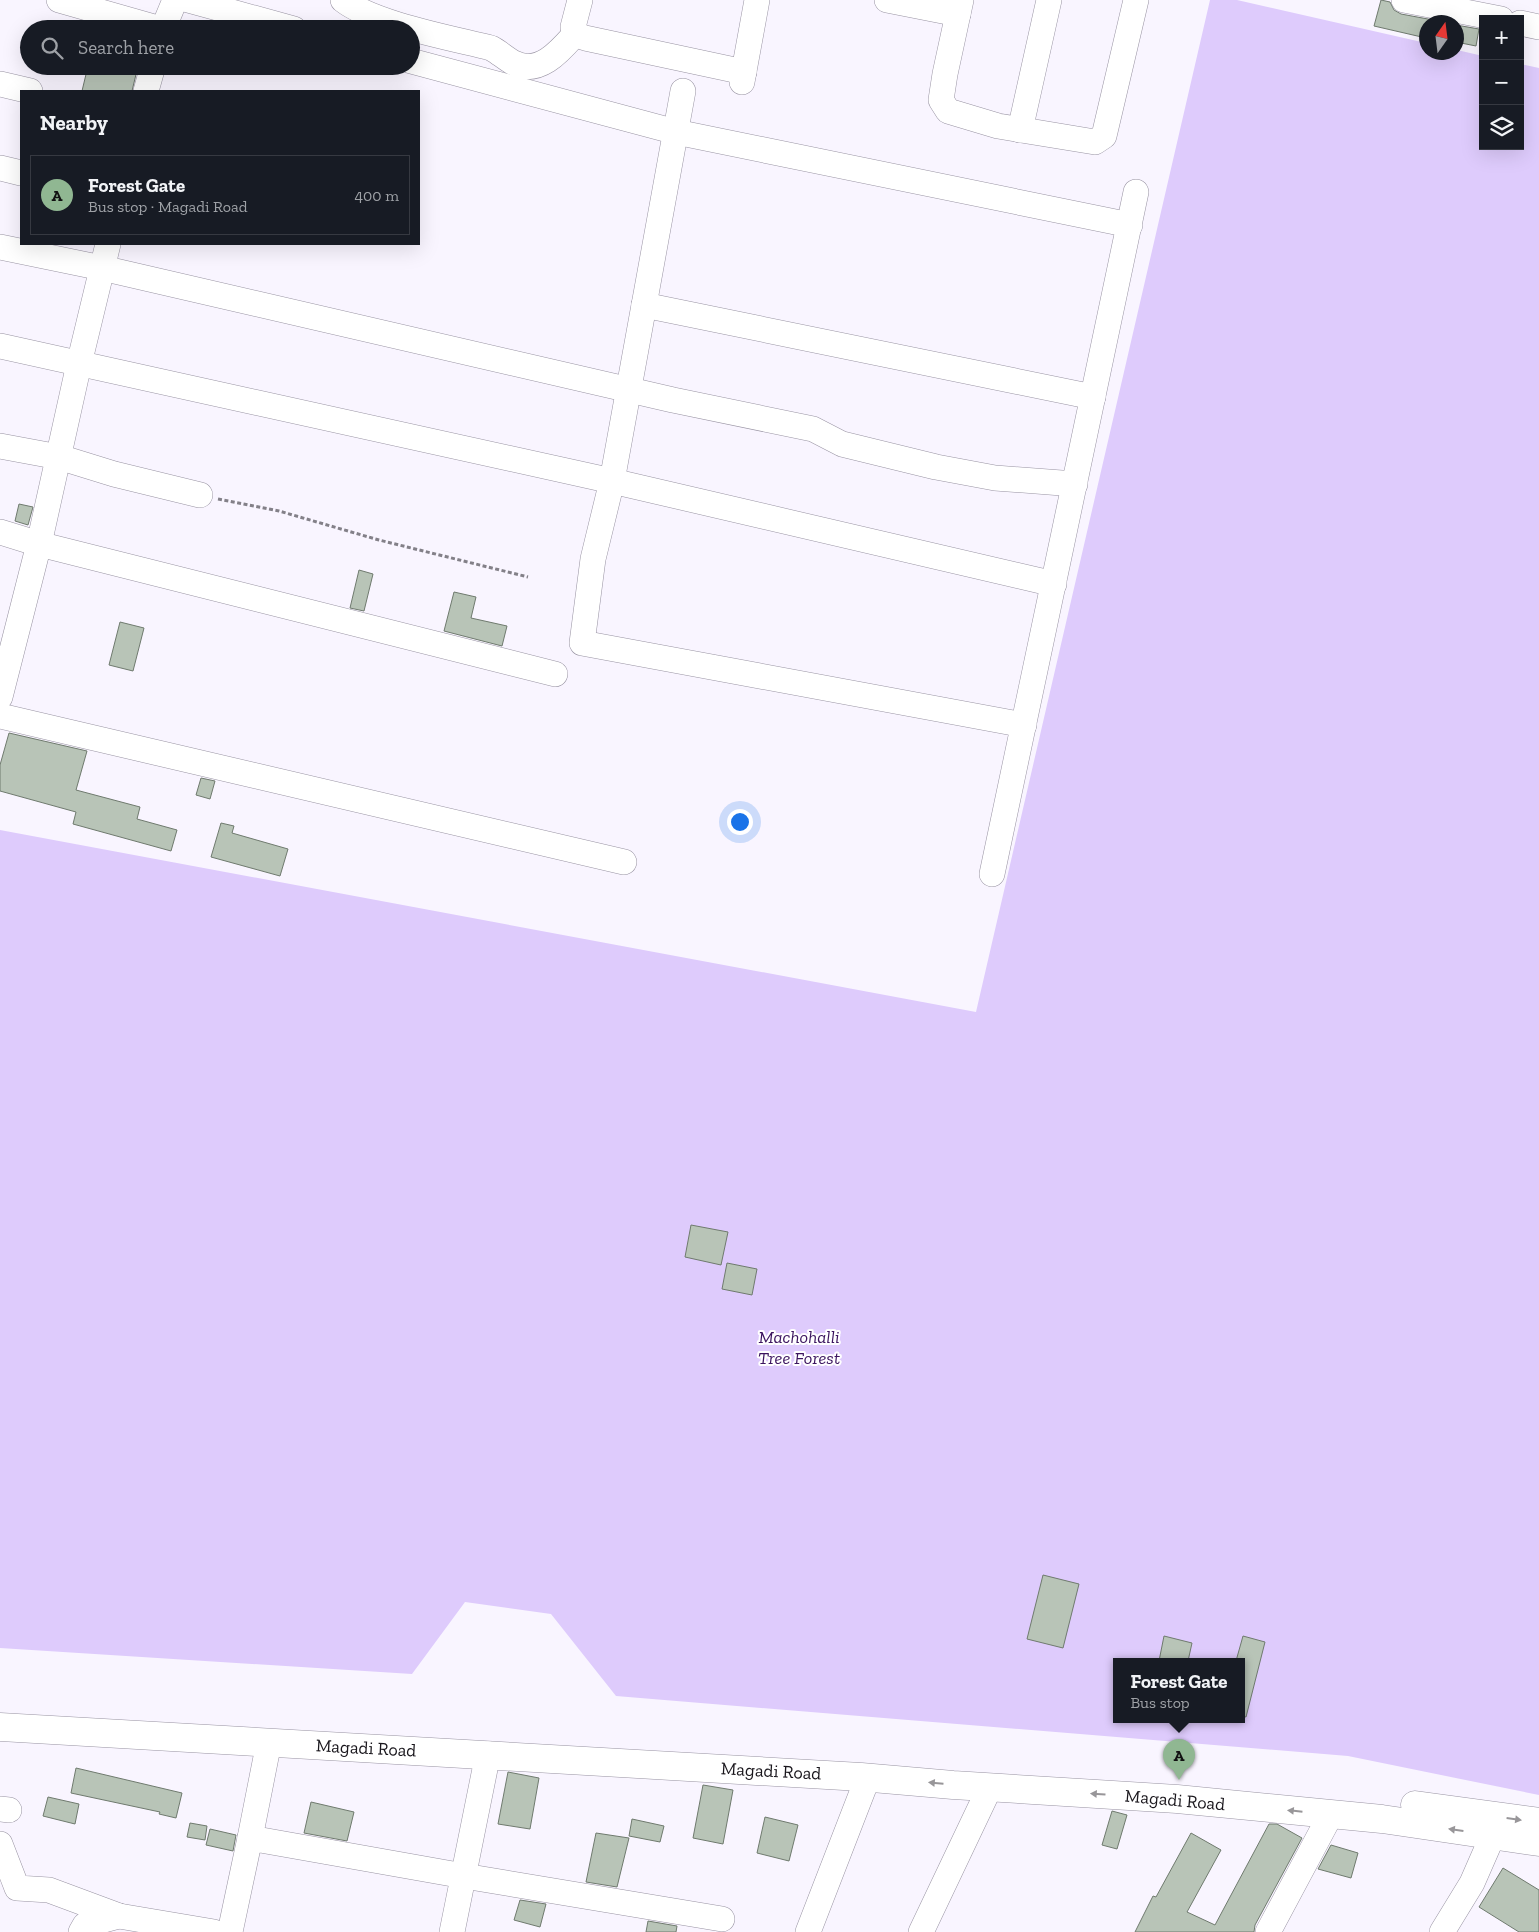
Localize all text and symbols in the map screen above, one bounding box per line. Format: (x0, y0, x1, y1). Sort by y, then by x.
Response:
north arrow (1419, 15, 1464, 60)
map controls (1479, 15, 1524, 150)
button: + (1479, 15, 1524, 60)
search box (20, 20, 420, 75)
icon: search (38, 34, 66, 62)
text: Search here (78, 36, 174, 59)
button: − (1479, 60, 1524, 105)
button: layers (1479, 105, 1524, 150)
text: Nearby (40, 110, 108, 135)
text: Forest Gate (88, 174, 185, 197)
text: A (52, 186, 63, 205)
text: 400 m (355, 186, 399, 205)
text: Bus stop · Magadi Road (88, 197, 247, 216)
your location (727, 809, 753, 835)
park label: Machohalli Tree Forest (758, 1326, 840, 1369)
popup (1113, 1658, 1245, 1723)
text: Forest Gate (1130, 1670, 1228, 1693)
text: Bus stop (1130, 1693, 1190, 1712)
street label: Magadi Road (315, 1734, 417, 1762)
pin: A (1163, 1739, 1195, 1780)
street label: Magadi Road (720, 1757, 822, 1785)
one-way arrow (928, 1779, 944, 1787)
street label: Magadi Road (1124, 1785, 1226, 1815)
one-way arrow (1090, 1790, 1106, 1798)
one-way arrow (1287, 1806, 1303, 1814)
one-way arrow (1507, 1815, 1523, 1823)
one-way arrow (1448, 1826, 1464, 1834)

